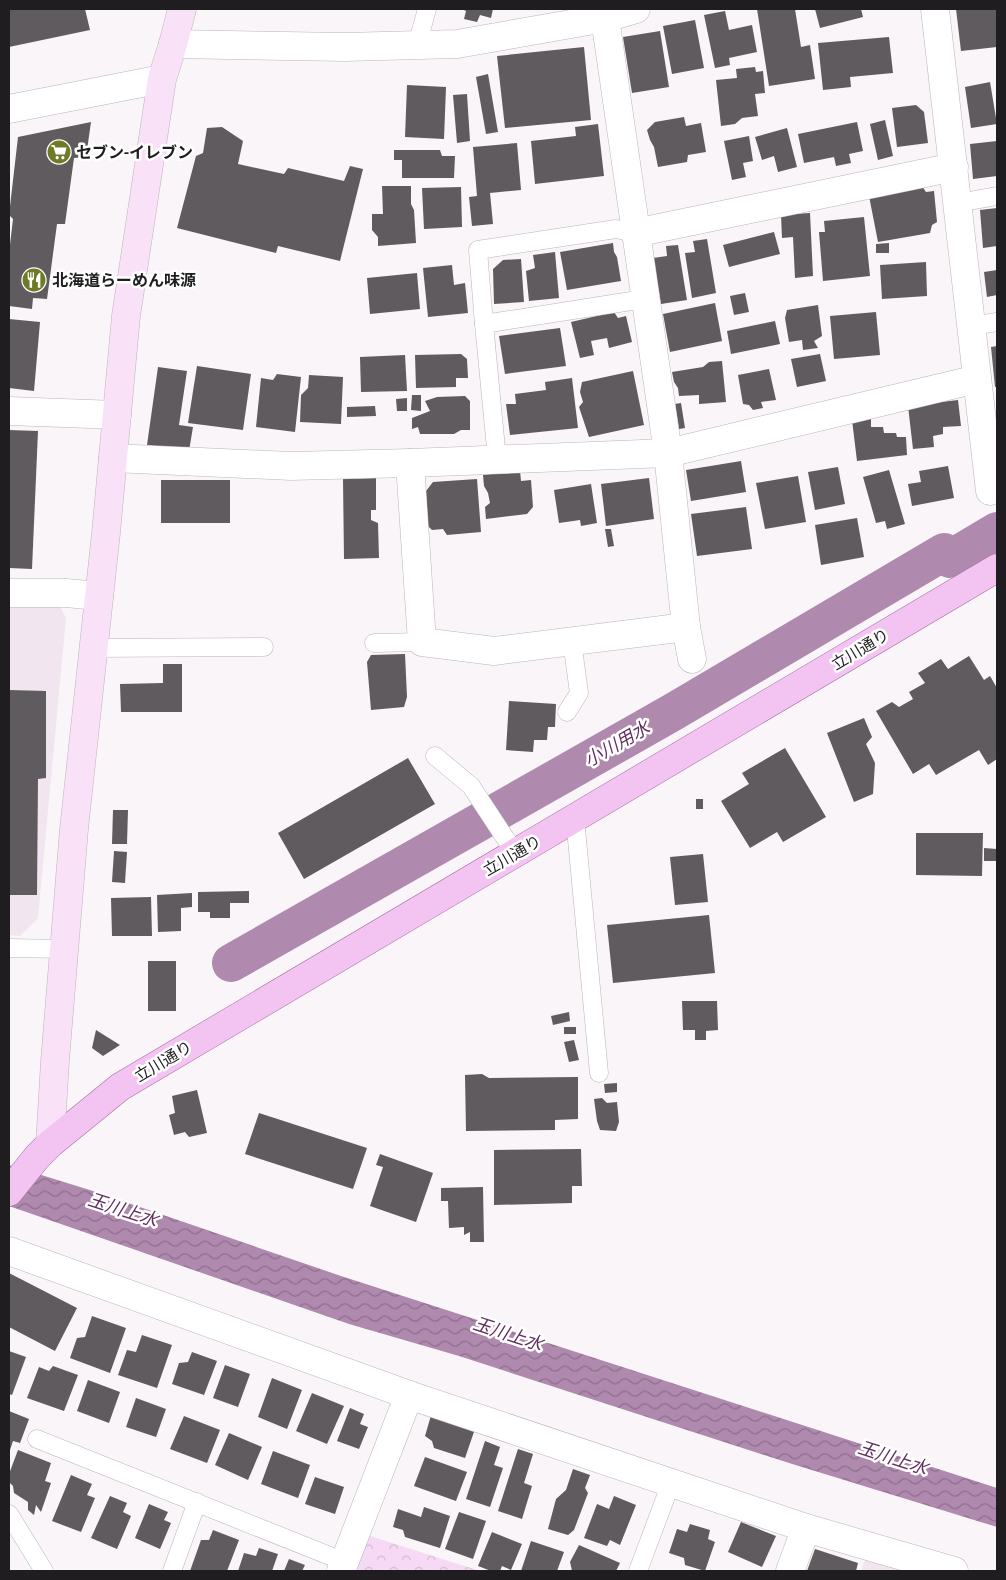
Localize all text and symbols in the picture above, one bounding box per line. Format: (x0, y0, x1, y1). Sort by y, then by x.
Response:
supermarket icon: セブン-イレブン (46, 139, 72, 165)
place label: セブン-イレブン (76, 141, 193, 163)
restaurant icon: 北海道らーめん味源 (21, 267, 47, 293)
place label: 北海道らーめん味源 (52, 269, 196, 291)
street label: 立川通り (827, 623, 893, 675)
water label: 小川用水 (579, 714, 655, 772)
street label: 立川通り (479, 829, 545, 881)
street label: 立川通り (130, 1035, 196, 1087)
water label: 玉川上水 (85, 1187, 163, 1232)
water label: 玉川上水 (470, 1311, 548, 1356)
water label: 玉川上水 (855, 1435, 933, 1480)

